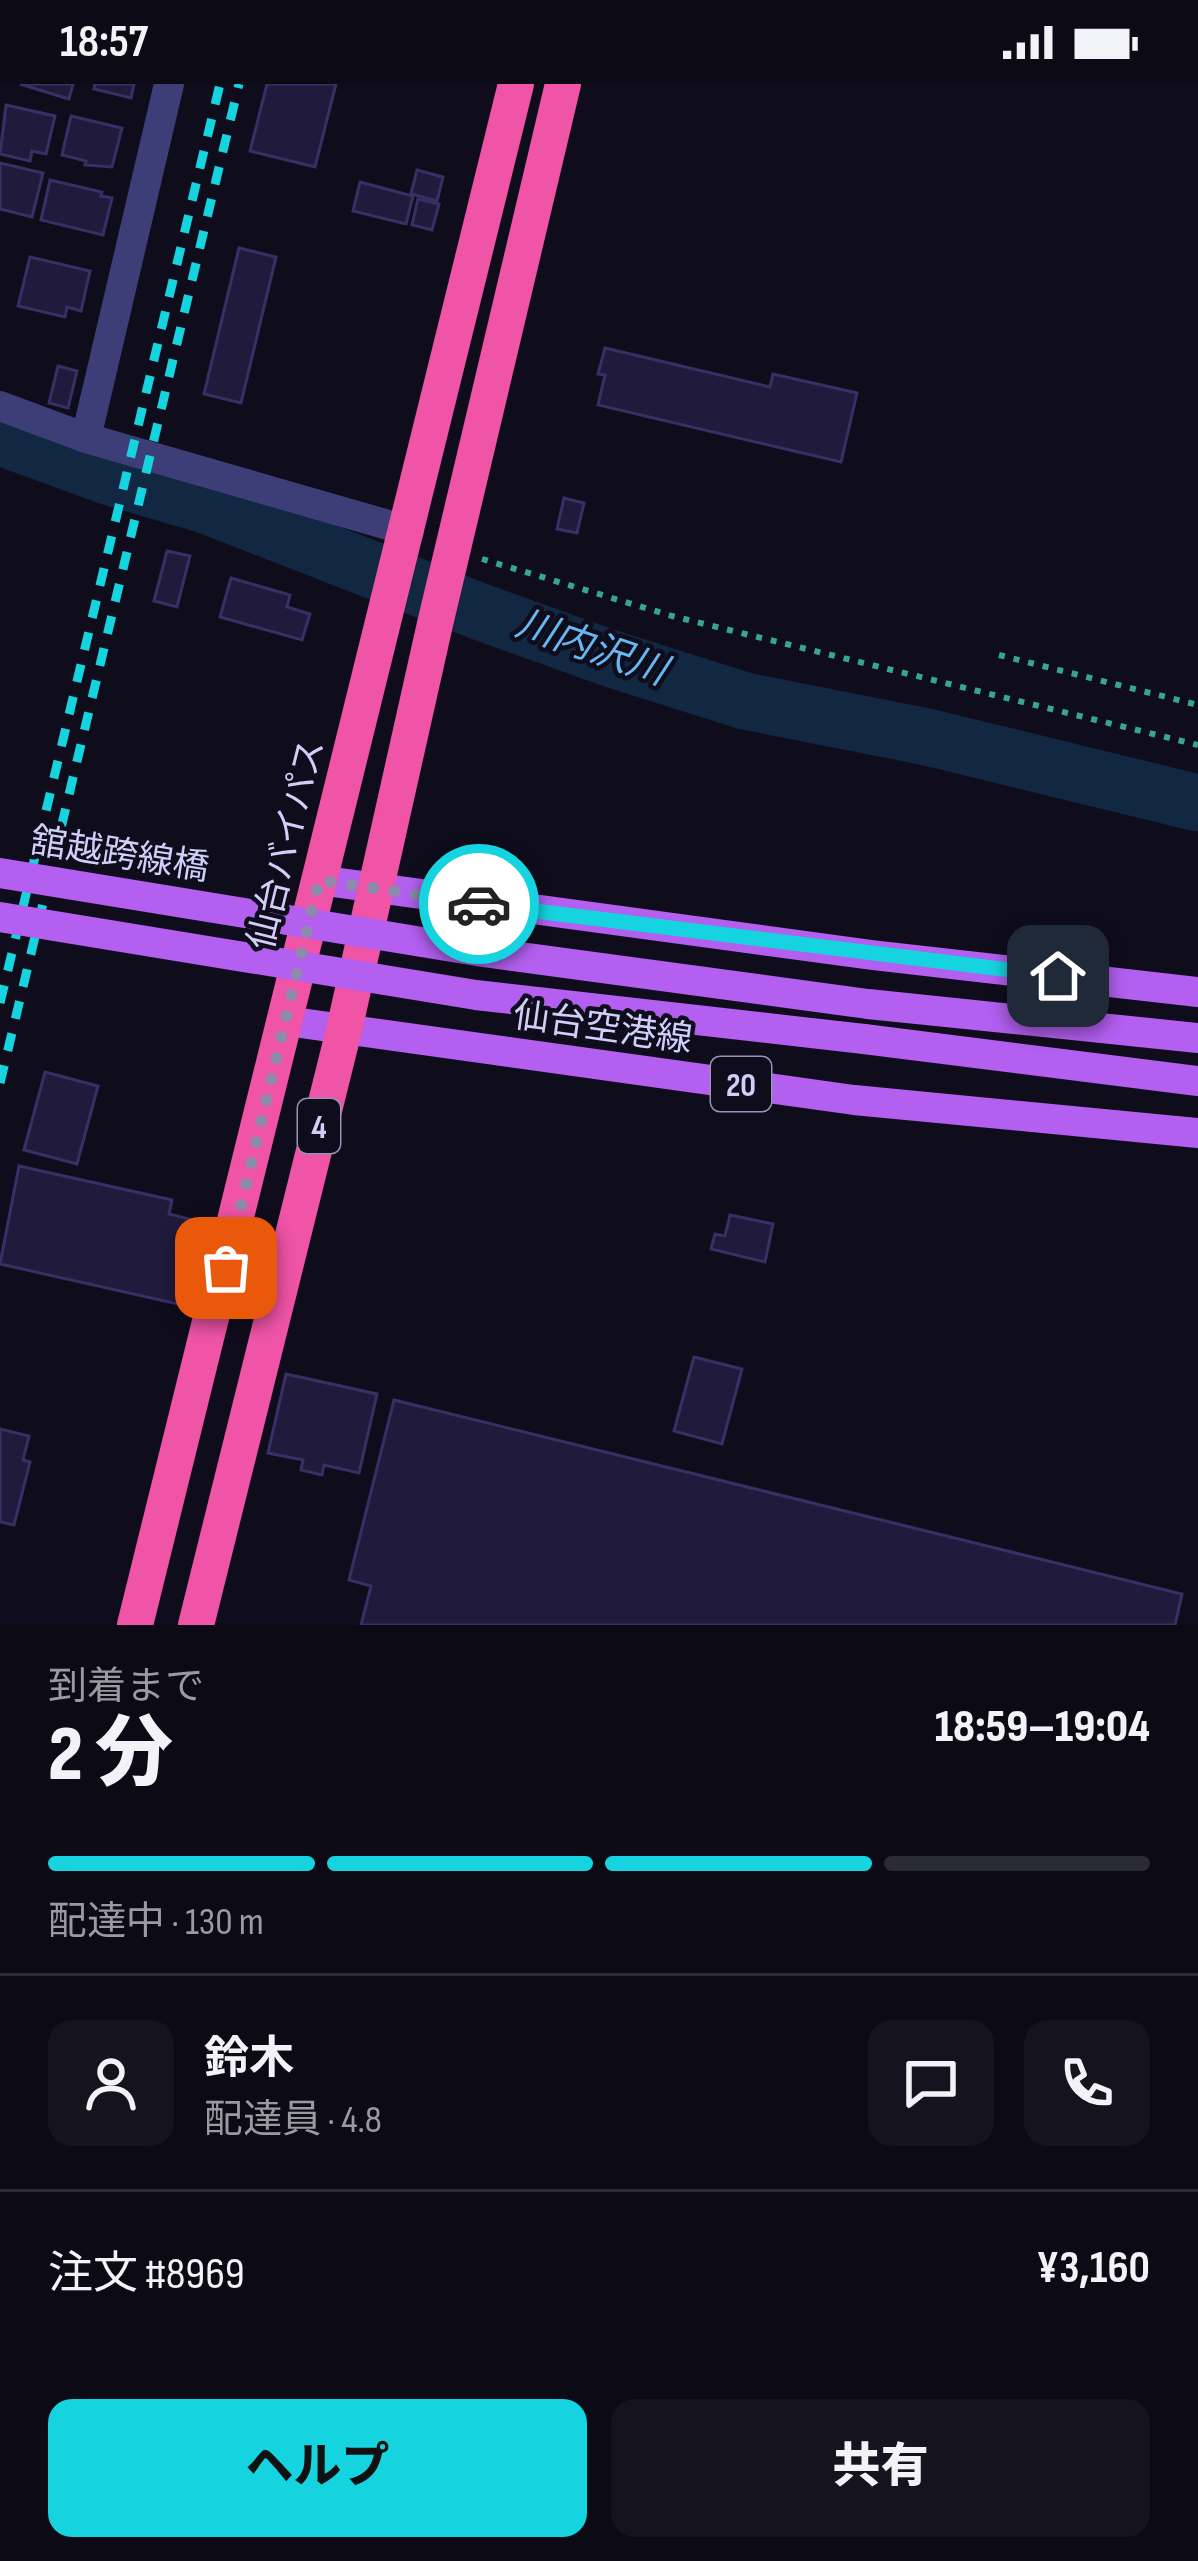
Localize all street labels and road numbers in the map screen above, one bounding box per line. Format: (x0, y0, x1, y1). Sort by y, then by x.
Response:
street label: 仙台バイパス (241, 735, 334, 954)
street label: 舘越跨線橋 (27, 820, 212, 891)
street label: 仙台空港線 (511, 995, 695, 1062)
road number: 20 (711, 1057, 771, 1111)
road number: 4 (298, 1099, 340, 1153)

